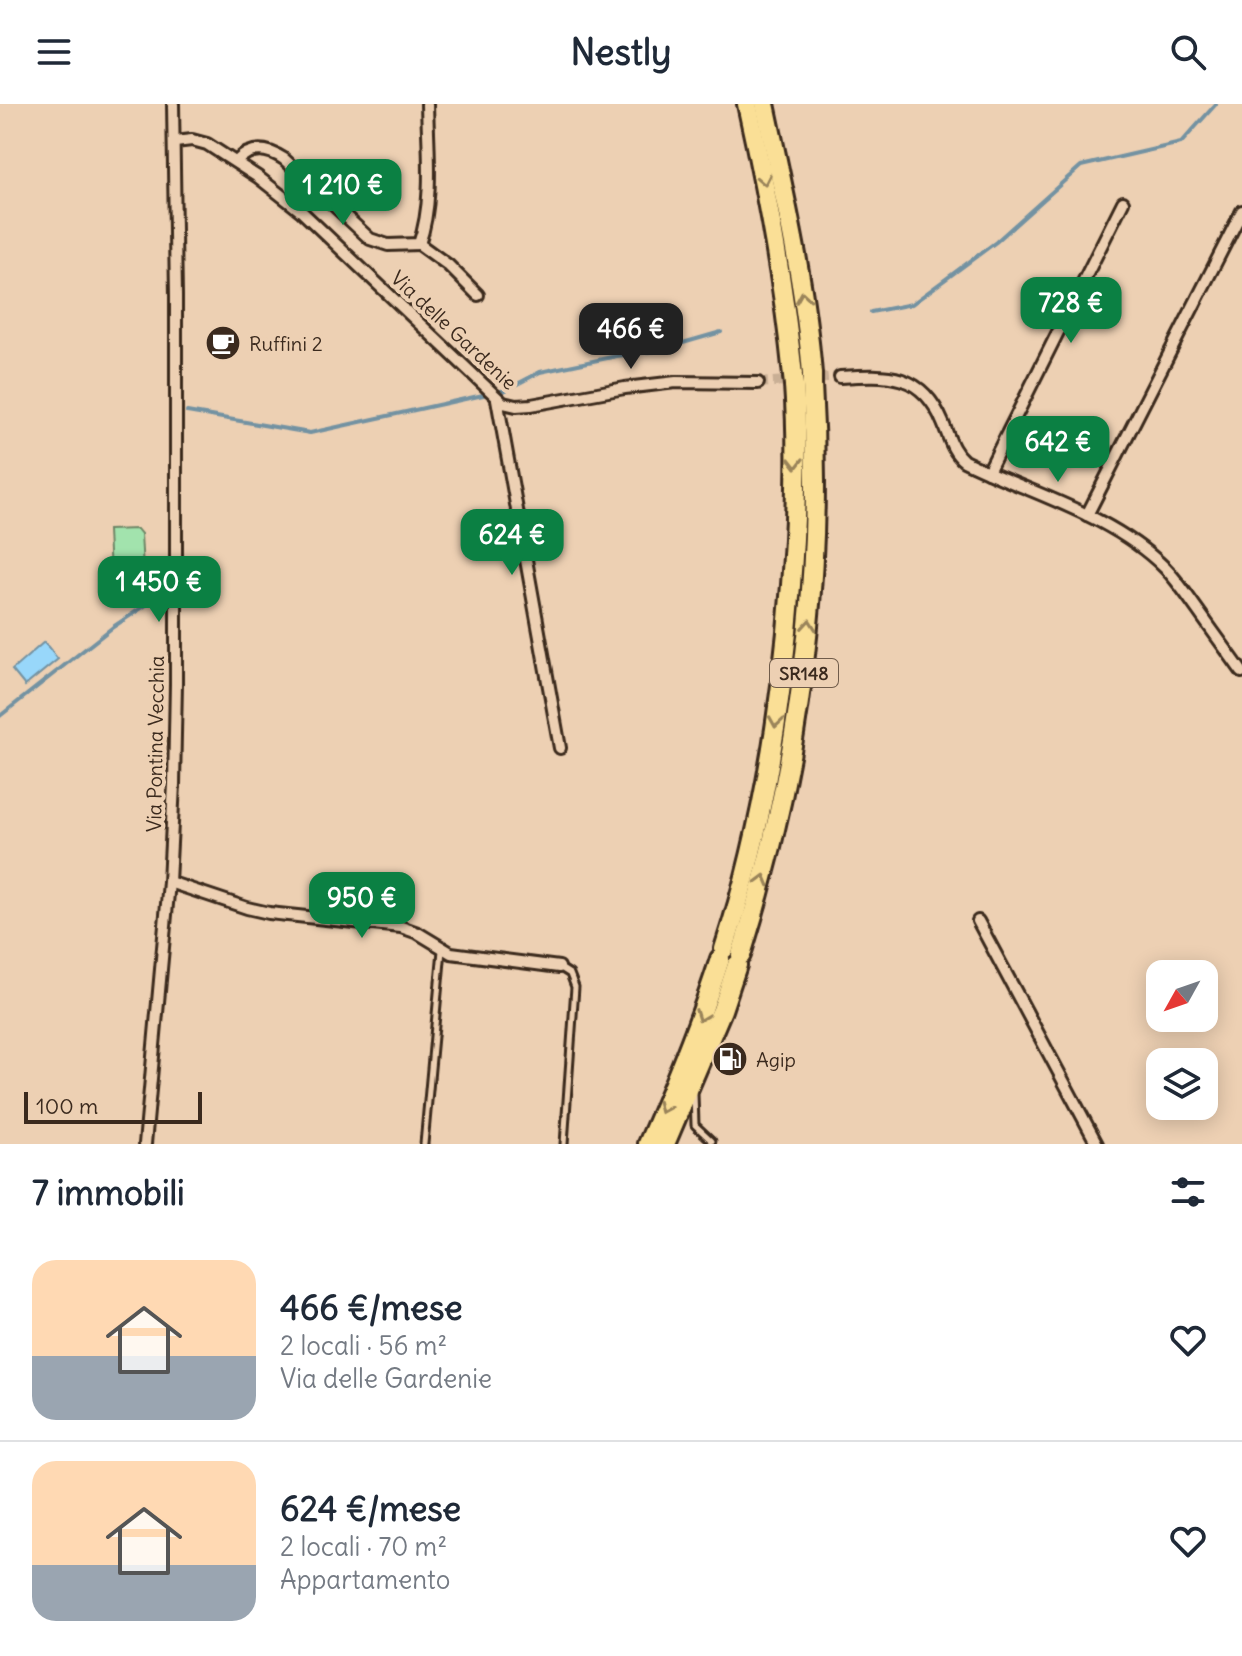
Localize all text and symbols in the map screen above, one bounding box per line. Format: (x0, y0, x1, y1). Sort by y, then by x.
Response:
icon: menu (32, 30, 76, 74)
text: Nestly (570, 30, 672, 75)
icon: search (1166, 30, 1210, 74)
pin: 1 210 € (269, 159, 417, 227)
text: 1 210 € (302, 168, 384, 201)
one-way arrow (754, 173, 771, 187)
street label: Via delle Gardenie (386, 265, 522, 395)
pin: 728 € (1015, 277, 1127, 345)
text: 728 € (1039, 286, 1103, 319)
one-way arrow (795, 290, 812, 304)
pin: 466 € (575, 303, 687, 371)
text: 466 € (597, 312, 665, 345)
cafe icon: Ruffini 2 (204, 324, 242, 362)
place label: Ruffini 2 (249, 331, 323, 356)
pin: 642 € (1002, 416, 1114, 484)
text: 642 € (1024, 425, 1092, 458)
one-way arrow (787, 457, 805, 470)
pin: 624 € (456, 509, 568, 577)
text: 624 € (479, 518, 545, 551)
pin: 1 450 € (85, 556, 233, 624)
text: 1 450 € (116, 565, 202, 598)
one-way arrow (800, 618, 817, 631)
street label: Via Pontina Vecchia (141, 656, 169, 832)
road number: SR148 (770, 659, 838, 687)
one-way arrow (768, 716, 785, 729)
pin: 950 € (306, 872, 418, 940)
one-way arrow (753, 874, 770, 888)
text: 950 € (327, 881, 397, 914)
north arrow (1146, 960, 1218, 1032)
map controls (1146, 960, 1218, 1120)
one-way arrow (694, 1008, 711, 1022)
fuel station icon: Agip (711, 1040, 749, 1078)
place label: Agip (756, 1047, 796, 1072)
button: layers (1146, 1048, 1218, 1120)
scale bar (24, 1088, 202, 1124)
text: 100 m (36, 1092, 98, 1120)
one-way arrow (657, 1100, 673, 1115)
icon: filters (1166, 1170, 1210, 1214)
text: 7 immobili (32, 1171, 185, 1214)
text: 466 €/mese (280, 1286, 463, 1329)
icon: home (96, 1292, 192, 1388)
icon: heart (1166, 1318, 1210, 1362)
text: 2 locali · 56 m² (280, 1329, 447, 1362)
text: Via delle Gardenie (280, 1362, 492, 1395)
text: 624 €/mese (280, 1487, 461, 1530)
icon: home (96, 1493, 192, 1589)
icon: heart (1166, 1519, 1210, 1563)
text: 2 locali · 70 m² (280, 1530, 447, 1563)
text: Appartamento (280, 1563, 450, 1596)

